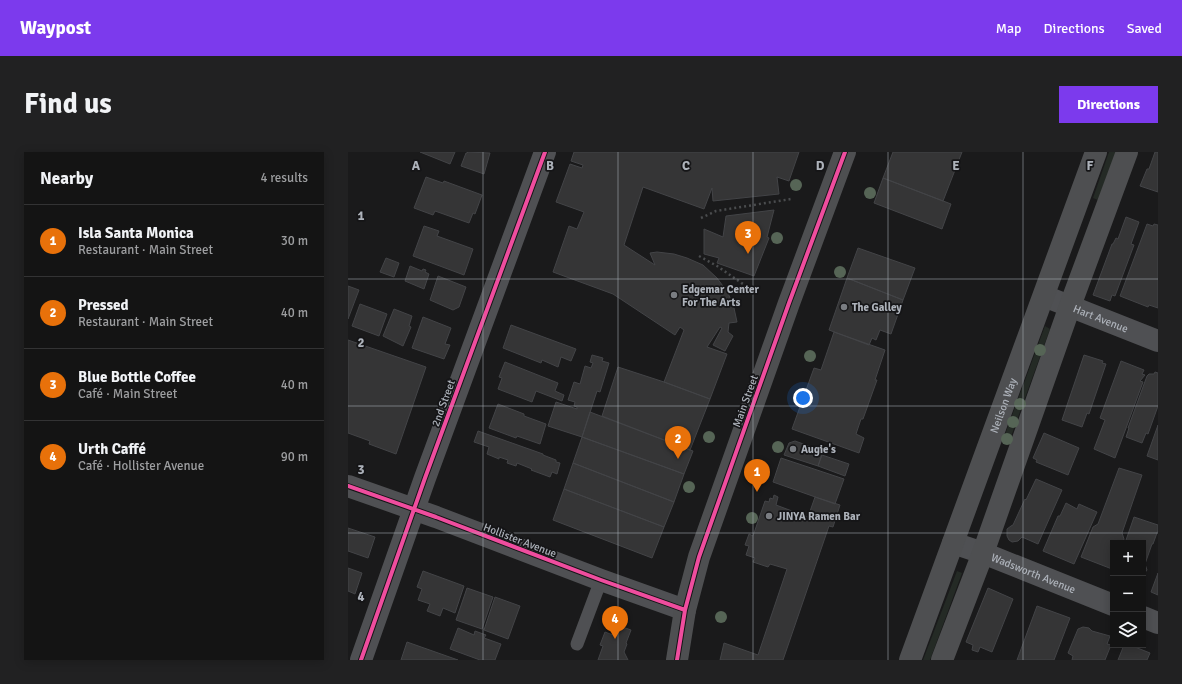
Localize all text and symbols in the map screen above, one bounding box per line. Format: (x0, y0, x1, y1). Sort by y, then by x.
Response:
text: Waypost (20, 16, 91, 40)
text: Map (996, 20, 1022, 37)
text: Directions (1044, 20, 1105, 37)
text: Saved (1127, 20, 1162, 37)
button: Directions (1059, 86, 1158, 123)
text: Find us (24, 87, 112, 121)
text: A (412, 158, 421, 174)
text: B (546, 158, 554, 174)
text: C (682, 158, 690, 174)
text: D (816, 158, 825, 174)
text: E (952, 158, 960, 174)
text: F (1087, 158, 1094, 174)
text: Nearby (40, 168, 93, 189)
text: 4 results (260, 170, 308, 186)
text: 1 (357, 208, 365, 224)
pin: 3 (735, 221, 761, 254)
text: Isla Santa Monica (78, 224, 194, 242)
text: 1 (49, 233, 57, 249)
text: 30 m (281, 233, 308, 249)
text: Restaurant · Main Street (78, 242, 213, 258)
place label: Edgemar Center For The Arts (682, 283, 759, 309)
marker: Edgemar Center For The Arts (669, 290, 679, 300)
text: Pressed (78, 296, 129, 314)
place label: The Galley (852, 301, 902, 314)
marker: The Galley (839, 302, 849, 312)
street label: Hart Avenue (1071, 302, 1130, 336)
text: 2 (49, 305, 57, 321)
text: 40 m (281, 305, 308, 321)
text: Restaurant · Main Street (78, 314, 213, 330)
text: 2 (357, 335, 365, 351)
text: Blue Bottle Coffee (78, 368, 196, 386)
street label: Main Street (730, 373, 761, 429)
street label: Neilson Way (988, 376, 1020, 435)
text: 3 (49, 377, 57, 393)
text: 40 m (281, 377, 308, 393)
street label: 2nd Street (429, 378, 458, 428)
text: Café · Main Street (78, 386, 177, 402)
your location (793, 388, 813, 408)
pin: 2 (665, 426, 691, 459)
text: Urth Caffé (78, 440, 146, 458)
place label: Augie's (801, 443, 836, 456)
marker: Augie's (788, 444, 798, 454)
text: 4 (49, 449, 57, 465)
text: 90 m (281, 449, 308, 465)
text: Café · Hollister Avenue (78, 458, 204, 474)
pin: 1 (744, 459, 770, 492)
text: 3 (357, 462, 365, 478)
place label: JINYA Ramen Bar (777, 510, 861, 523)
marker: JINYA Ramen Bar (764, 511, 774, 521)
street label: Hollister Avenue (481, 521, 558, 560)
map controls (1110, 540, 1146, 648)
button: + (1110, 540, 1146, 576)
street label: Wadsworth Avenue (989, 551, 1077, 596)
button: − (1110, 576, 1146, 612)
text: 4 (357, 589, 365, 605)
pin: 4 (602, 606, 628, 639)
button: layers (1110, 612, 1146, 648)

